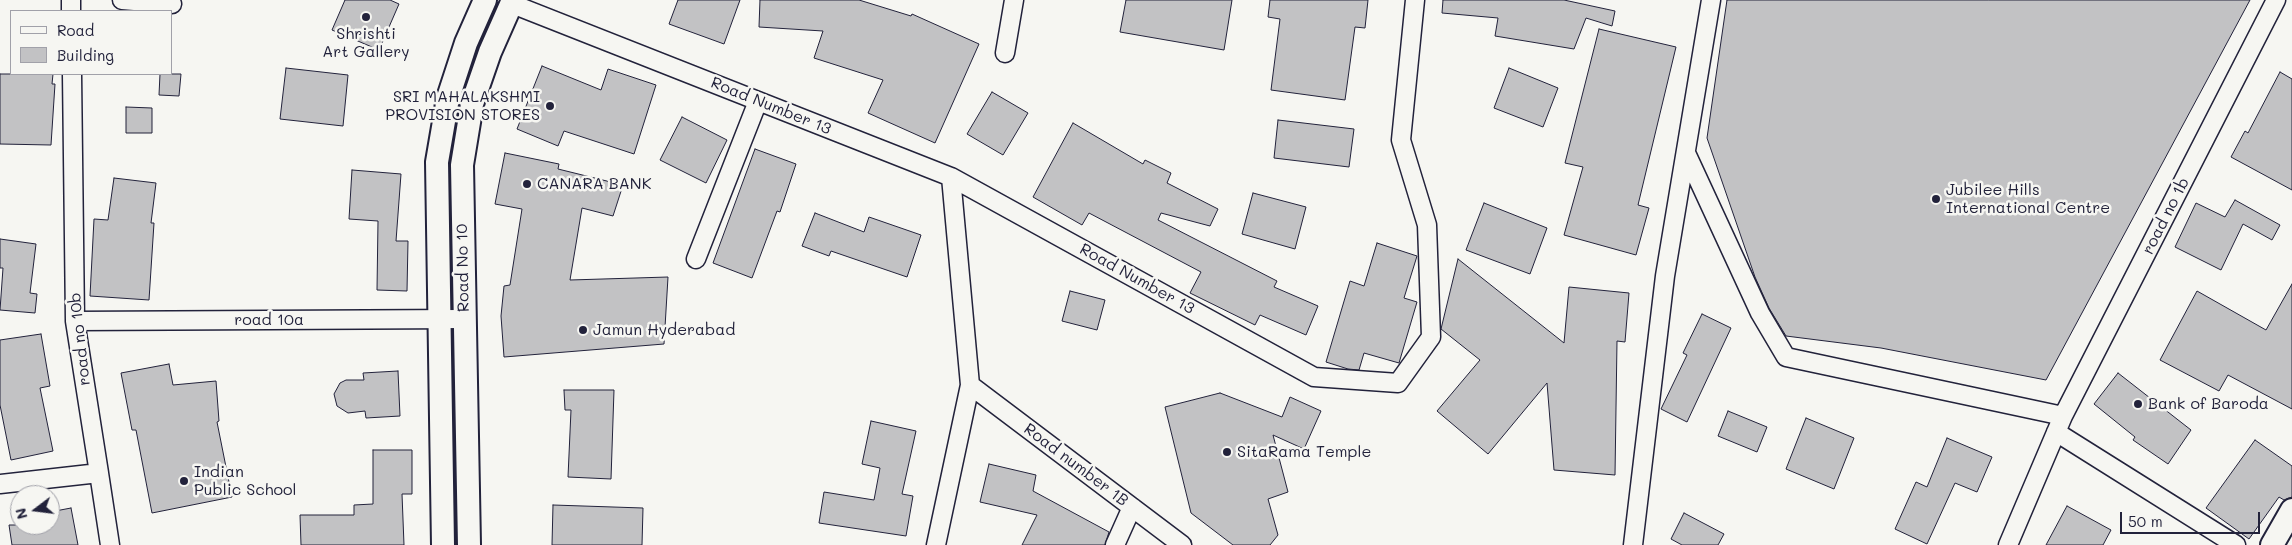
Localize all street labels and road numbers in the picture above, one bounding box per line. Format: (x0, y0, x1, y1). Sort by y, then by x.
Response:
street label: Road Number 13 (708, 73, 834, 139)
street label: road no 1b (2138, 174, 2194, 258)
street label: Road No 10 (453, 224, 473, 312)
street label: Road Number 13 (1076, 240, 1198, 318)
street label: road no 10b (66, 292, 94, 386)
street label: road 10a (234, 310, 304, 330)
street label: Road number 1B (1020, 420, 1132, 510)

